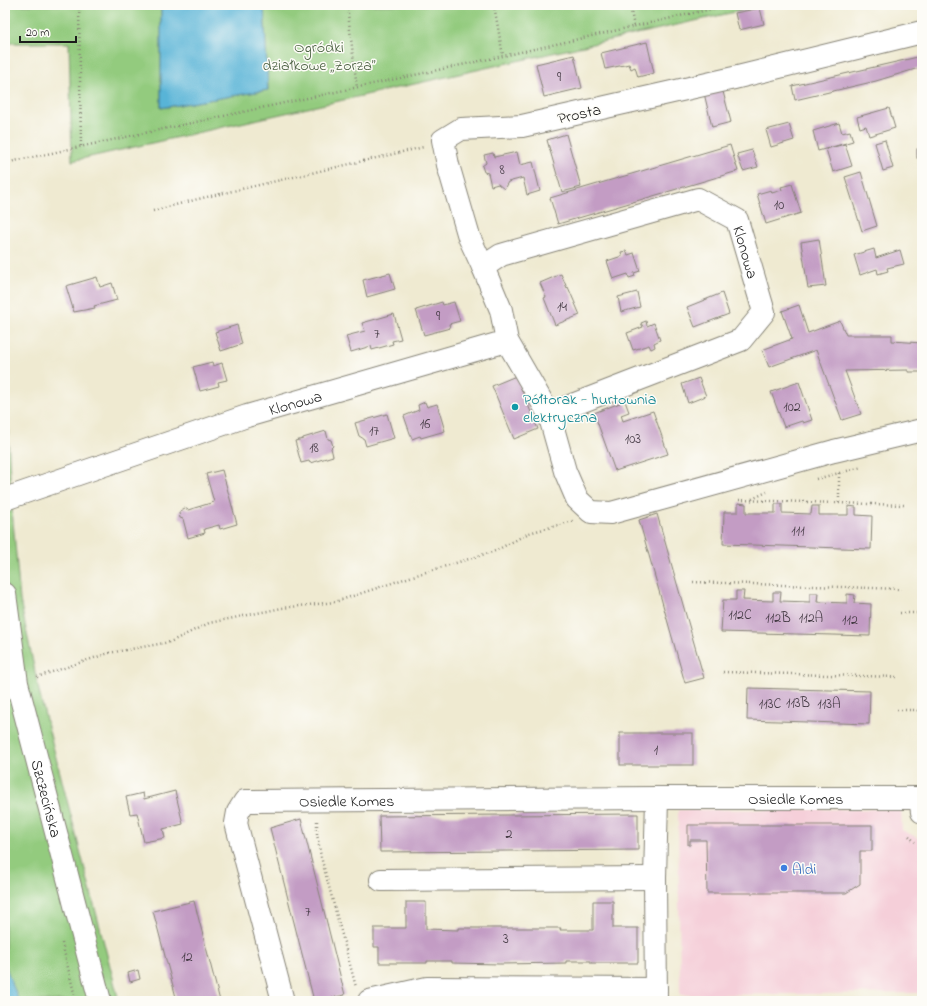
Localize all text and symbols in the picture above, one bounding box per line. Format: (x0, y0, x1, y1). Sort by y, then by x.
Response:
scale bar (20, 18, 76, 44)
text: 20 m (26, 24, 49, 42)
park label: Ogródki działkowe „Zorza” (262, 36, 376, 78)
house number: 9 (557, 67, 562, 88)
street label: Prosta (555, 98, 603, 132)
house number: 8 (499, 160, 505, 181)
house number: 10 (774, 195, 784, 216)
street label: Klonowa (725, 223, 764, 282)
house number: 14 (557, 297, 567, 318)
house number: 9 (436, 306, 441, 327)
house number: 7 (374, 324, 380, 345)
street label: Klonowa (266, 385, 325, 423)
place label: Półtorak - hurtownia elektryczna (523, 388, 656, 430)
house number: 102 (783, 397, 801, 418)
marker: Półtorak - hurtownia elektryczna (510, 402, 520, 412)
house number: 16 (420, 414, 430, 435)
house number: 17 (369, 421, 379, 442)
house number: 103 (625, 429, 641, 450)
house number: 18 (309, 438, 319, 459)
house number: 111 (791, 521, 805, 542)
house number: 112C (728, 605, 752, 626)
house number: 112B (765, 608, 791, 629)
house number: 112A (799, 608, 823, 629)
house number: 112 (842, 610, 858, 631)
house number: 113B (786, 693, 810, 714)
house number: 113C (759, 694, 781, 715)
house number: 113A (817, 694, 841, 715)
house number: 1 (654, 740, 659, 761)
street label: Szczecińska (23, 757, 67, 840)
street label: Osiedle Komes (748, 788, 843, 812)
street label: Osiedle Komes (299, 790, 395, 815)
house number: 2 (506, 824, 513, 845)
place label: Aldi (792, 858, 817, 882)
marker: Aldi (779, 863, 789, 873)
house number: 7 (305, 902, 311, 923)
house number: 3 (503, 929, 509, 950)
house number: 12 (181, 947, 193, 968)

